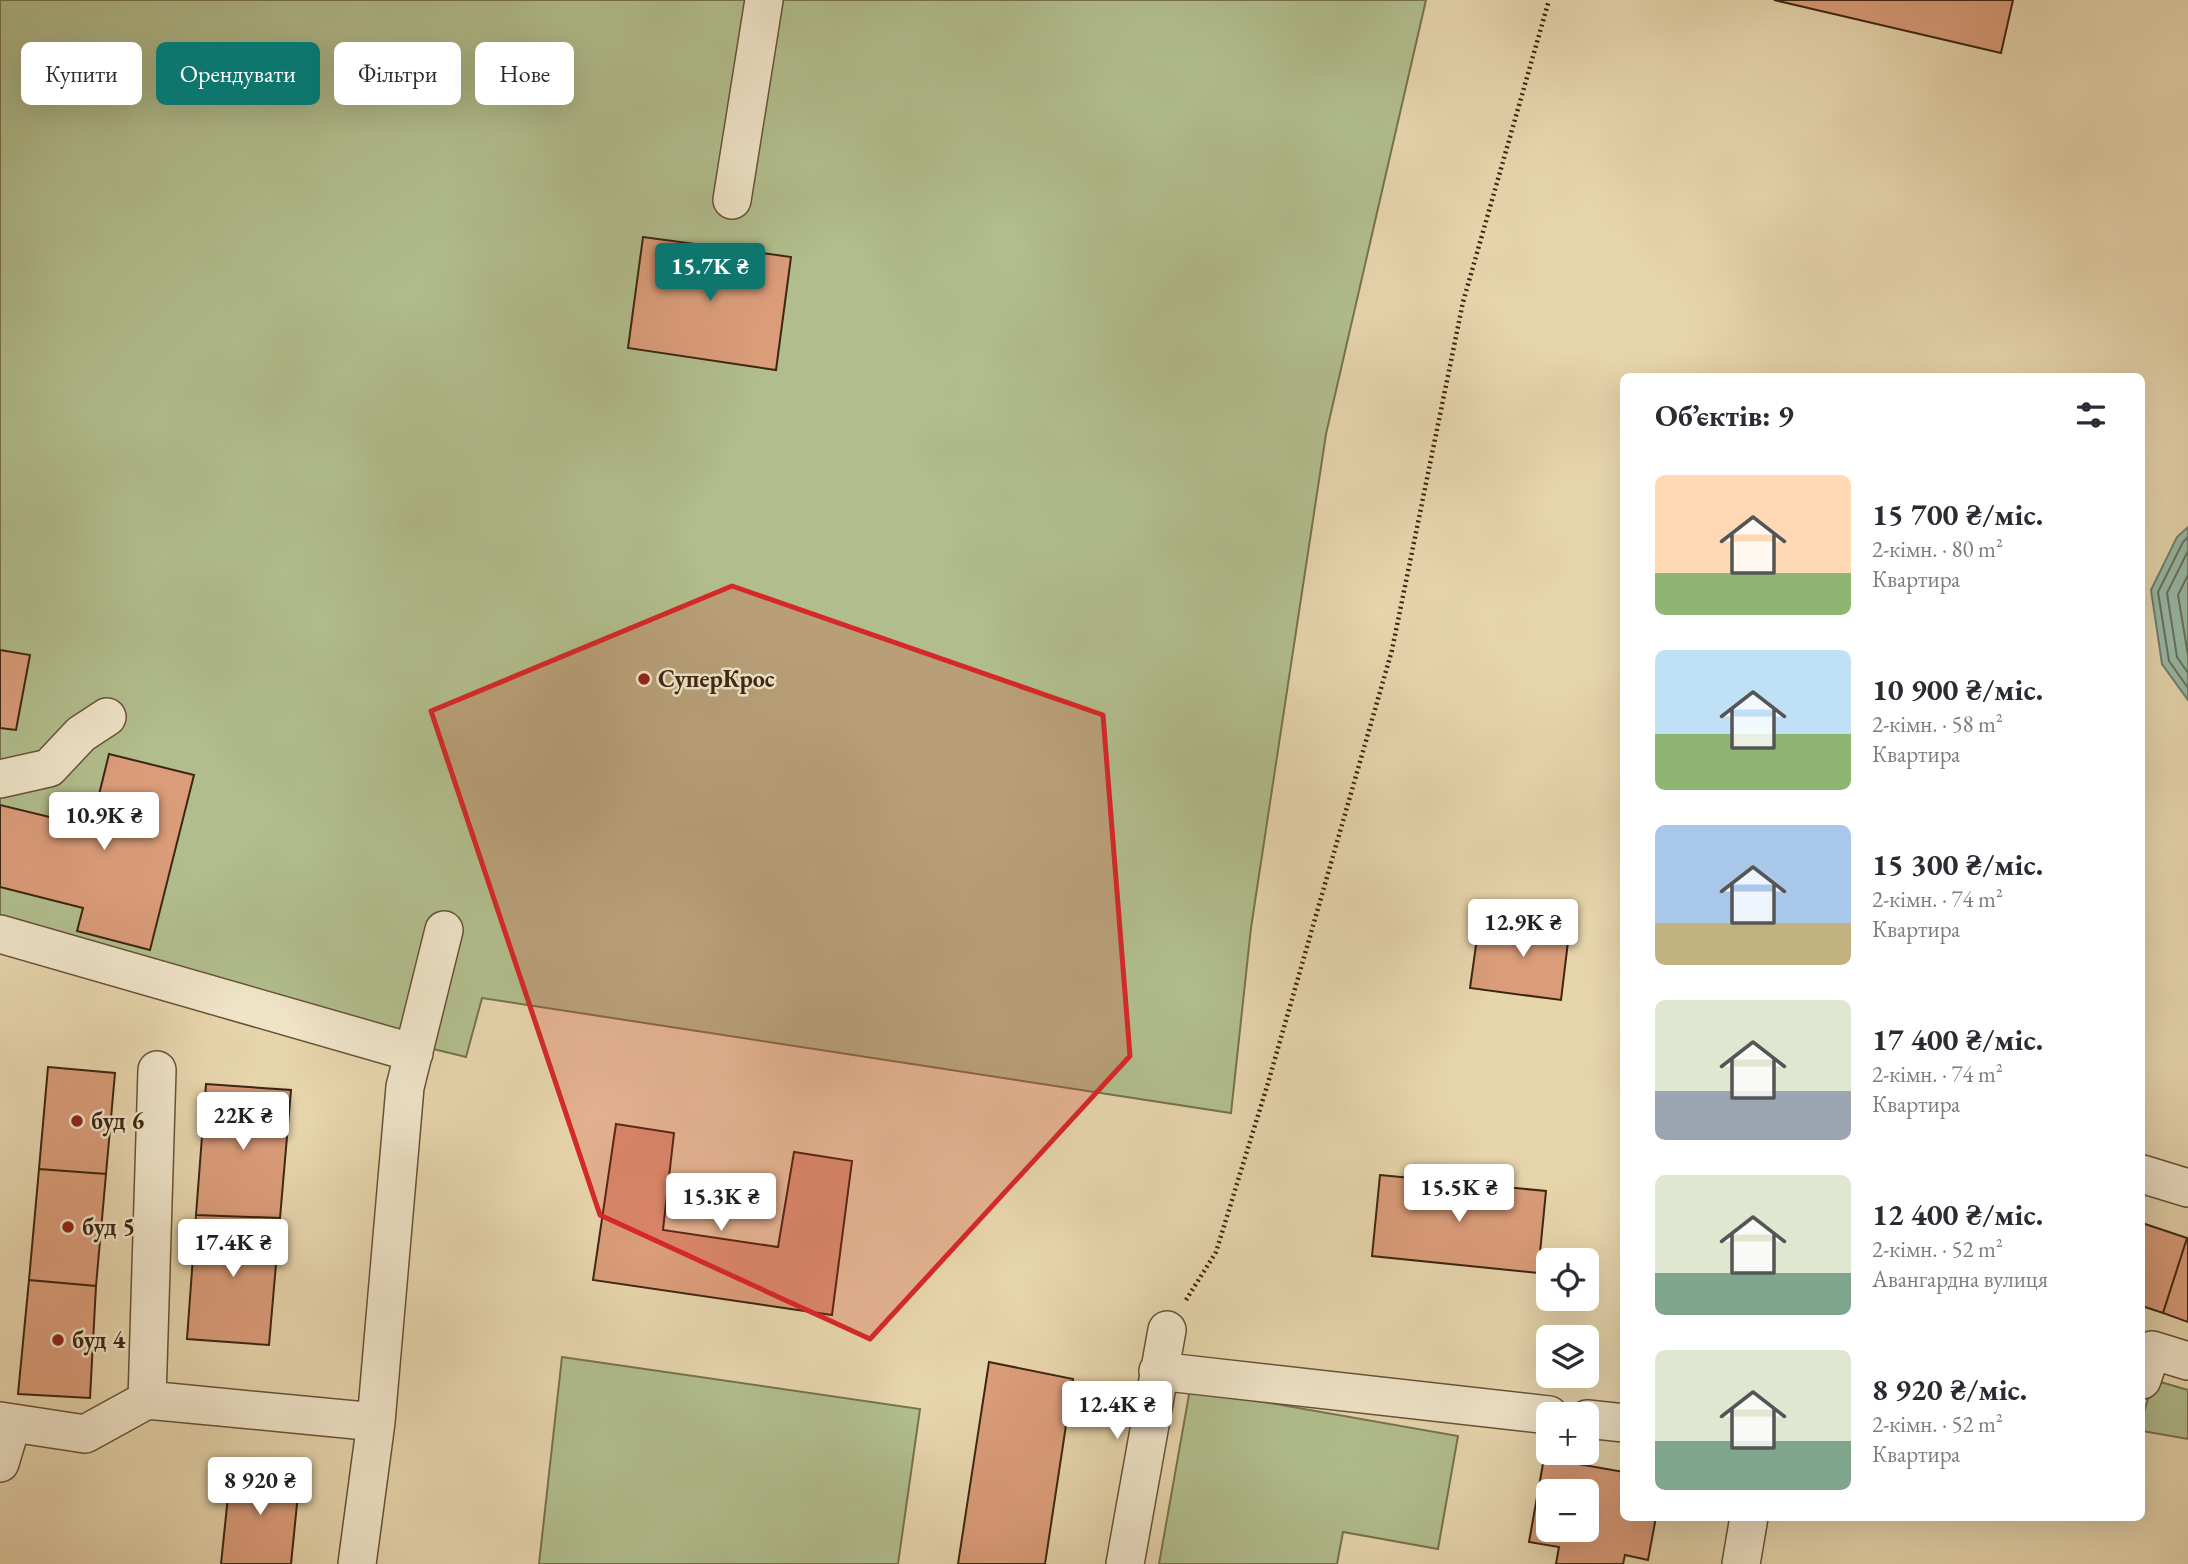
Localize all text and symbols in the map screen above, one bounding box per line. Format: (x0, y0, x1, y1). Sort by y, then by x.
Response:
chip: Купити (21, 42, 142, 105)
chip: Орендувати (156, 42, 320, 105)
chip: Фільтри (334, 42, 461, 105)
chip: Нове (475, 42, 574, 105)
pin: 15.7K ₴ (645, 244, 775, 303)
text: 15.7K ₴ (671, 251, 749, 281)
text: Об’єктів: 9 (1655, 396, 1794, 435)
icon: filters (2072, 396, 2110, 434)
text: 15 700 ₴/міс. (1872, 495, 2043, 534)
icon: home (1711, 503, 1795, 587)
text: 2-кімн. · 80 m² (1872, 534, 2003, 564)
text: Квартира (1872, 564, 1960, 594)
place label: СуперКрос (658, 663, 775, 695)
text: 10 900 ₴/міс. (1872, 670, 2043, 709)
marker: СуперКрос (636, 671, 652, 687)
icon: home (1711, 678, 1795, 762)
text: 2-кімн. · 58 m² (1872, 709, 2003, 739)
text: Квартира (1872, 739, 1960, 769)
pin: 10.9K ₴ (39, 792, 169, 852)
text: 10.9K ₴ (65, 800, 143, 830)
text: 15 300 ₴/міс. (1872, 845, 2043, 884)
icon: home (1711, 853, 1795, 937)
text: 2-кімн. · 74 m² (1872, 884, 2003, 914)
pin: 12.9K ₴ (1458, 900, 1588, 959)
text: 12.9K ₴ (1484, 907, 1562, 937)
text: Квартира (1872, 914, 1960, 944)
text: 17 400 ₴/міс. (1872, 1020, 2043, 1059)
icon: home (1711, 1028, 1795, 1112)
text: 2-кімн. · 74 m² (1872, 1059, 2003, 1089)
text: Квартира (1872, 1089, 1960, 1119)
pin: 22K ₴ (194, 1092, 292, 1152)
text: 22K ₴ (213, 1100, 273, 1130)
place label: буд 6 (91, 1105, 144, 1137)
marker: буд 6 (69, 1113, 85, 1129)
pin: 15.5K ₴ (1394, 1164, 1524, 1224)
text: 15.5K ₴ (1420, 1172, 1498, 1202)
pin: 15.3K ₴ (656, 1174, 786, 1233)
text: 15.3K ₴ (682, 1181, 760, 1211)
text: 12 400 ₴/міс. (1872, 1195, 2043, 1234)
icon: home (1711, 1203, 1795, 1287)
place label: буд 5 (82, 1211, 135, 1243)
marker: буд 5 (60, 1219, 76, 1235)
pin: 17.4K ₴ (168, 1220, 298, 1279)
text: 17.4K ₴ (194, 1227, 272, 1257)
text: 2-кімн. · 52 m² (1872, 1234, 2003, 1264)
map controls (1536, 1248, 1599, 1542)
button: locate (1536, 1248, 1599, 1311)
text: Авангардна вулиця (1872, 1264, 2048, 1294)
place label: буд 4 (72, 1324, 125, 1356)
button: layers (1536, 1325, 1599, 1388)
marker: буд 4 (50, 1332, 66, 1348)
text: 8 920 ₴/міс. (1872, 1370, 2027, 1409)
icon: home (1711, 1378, 1795, 1462)
pin: 12.4K ₴ (1052, 1382, 1182, 1441)
text: 12.4K ₴ (1078, 1389, 1156, 1419)
button: + (1536, 1402, 1599, 1465)
text: 2-кімн. · 52 m² (1872, 1409, 2003, 1439)
text: Квартира (1872, 1439, 1960, 1469)
pin: 8 920 ₴ (195, 1458, 325, 1517)
text: 8 920 ₴ (224, 1465, 296, 1495)
button: − (1536, 1479, 1599, 1542)

